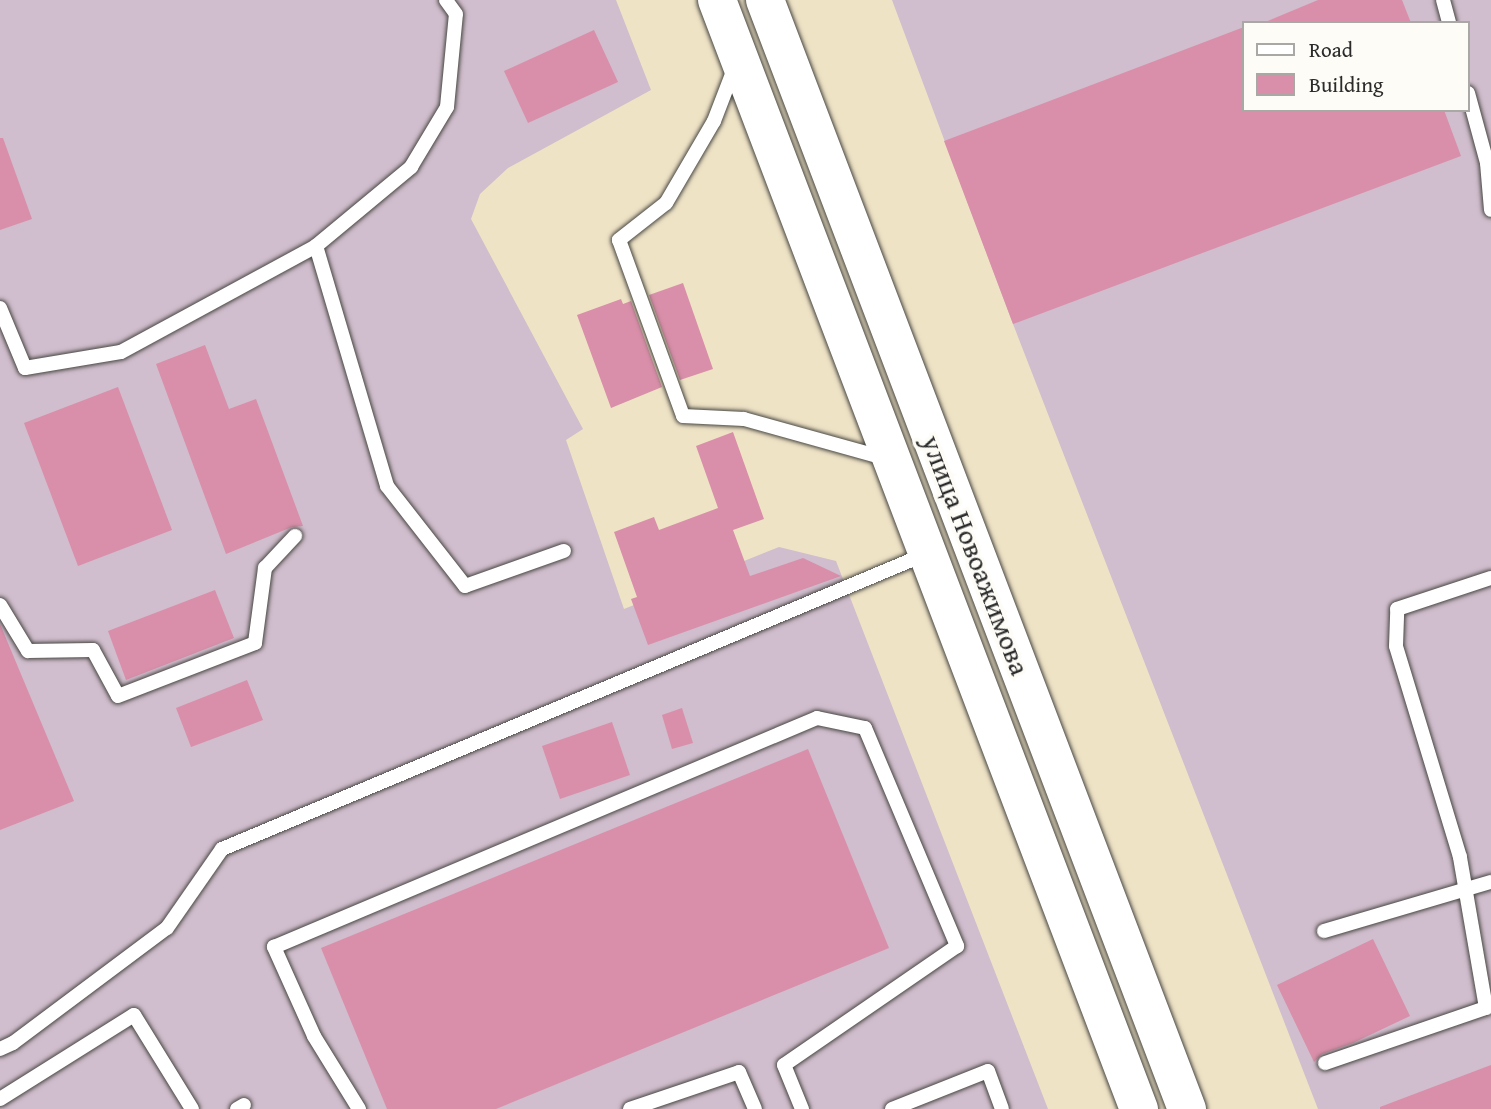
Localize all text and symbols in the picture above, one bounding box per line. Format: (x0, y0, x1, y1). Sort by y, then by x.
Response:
legend (1242, 21, 1470, 112)
text: Road (1309, 34, 1353, 65)
text: Building (1309, 69, 1383, 100)
street label: улица Новоажимова (915, 430, 1037, 680)

